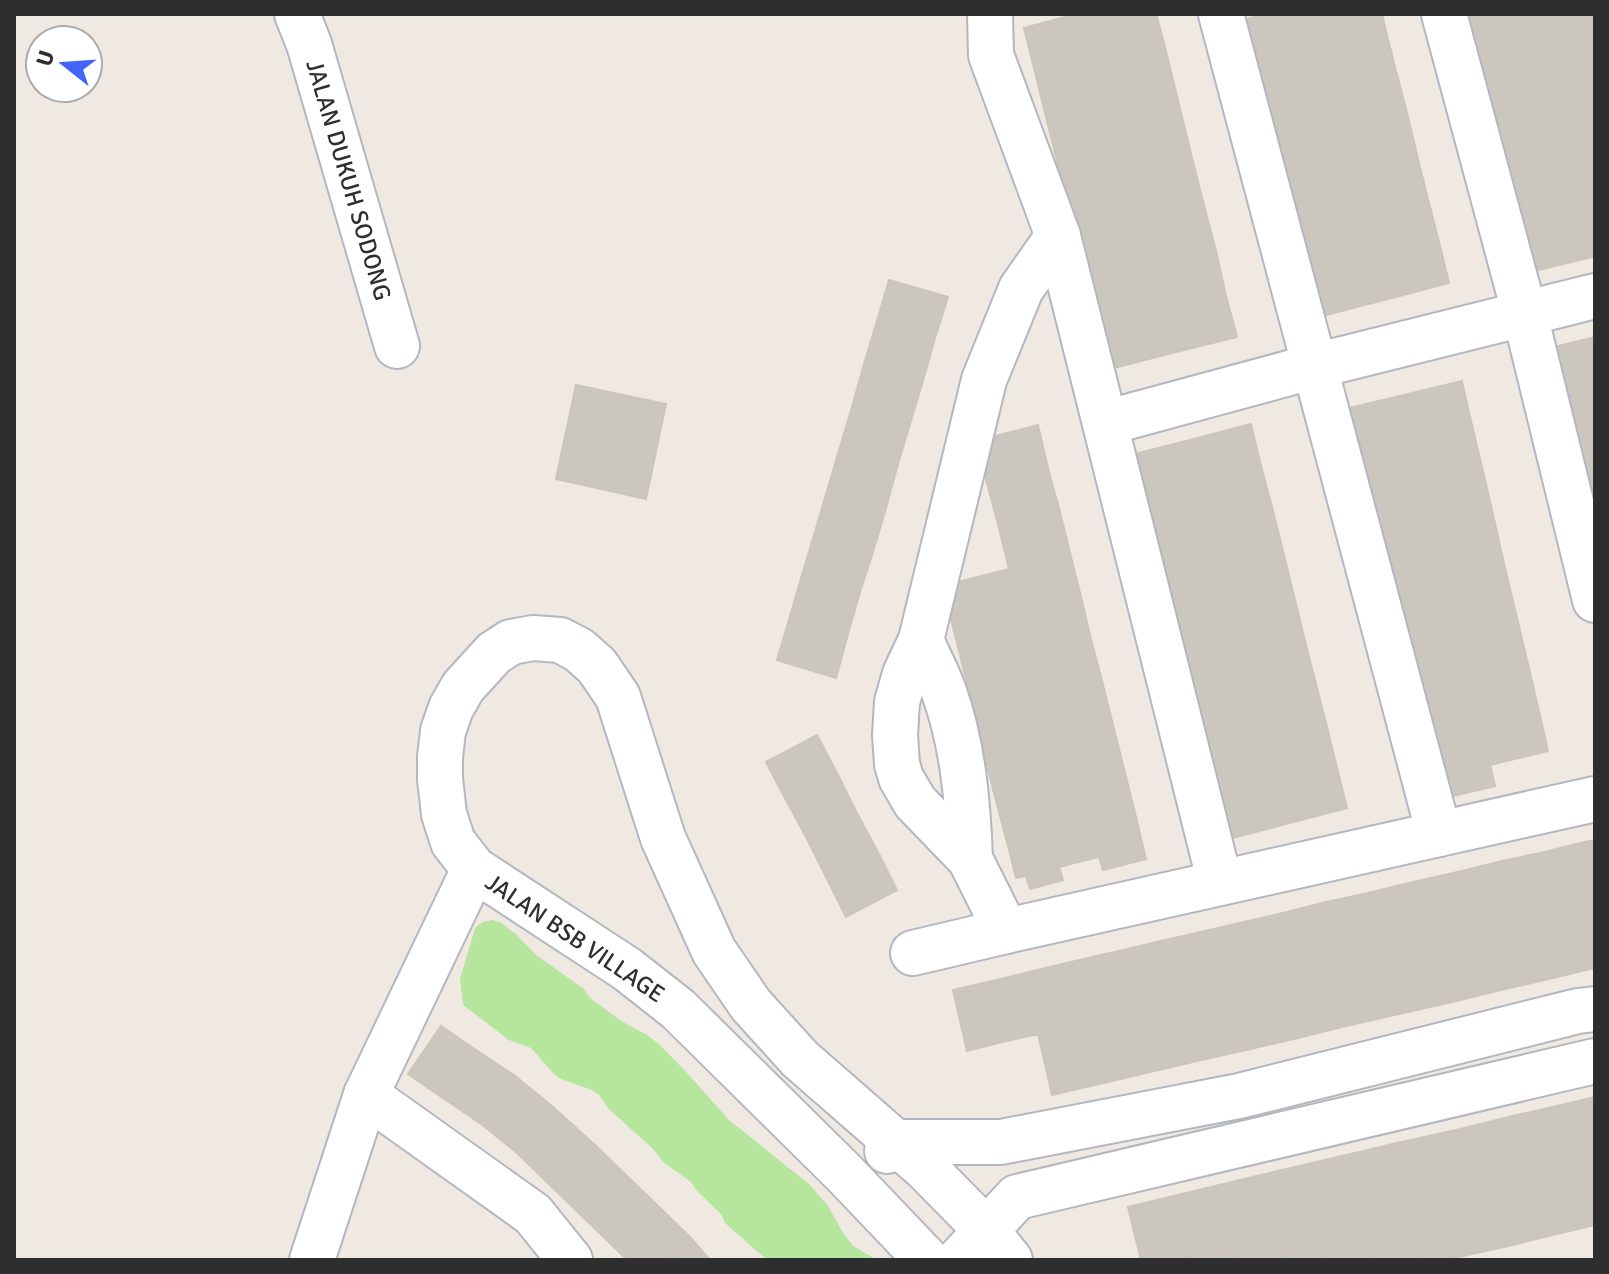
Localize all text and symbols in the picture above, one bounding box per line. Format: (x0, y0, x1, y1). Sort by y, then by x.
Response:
north arrow (24, 24, 104, 104)
text: U (30, 47, 60, 69)
street label: JALAN DUKUH SODONG (299, 56, 398, 304)
street label: JALAN BSB VILLAGE (480, 867, 670, 1009)

